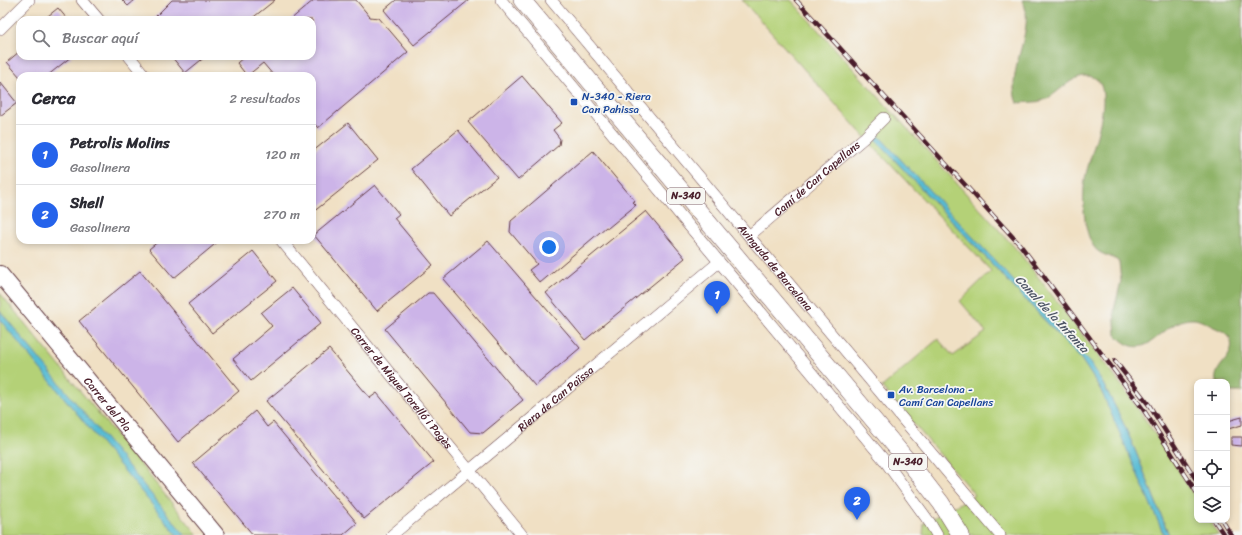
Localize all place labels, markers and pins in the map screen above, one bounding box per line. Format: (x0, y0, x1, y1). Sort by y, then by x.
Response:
place label: N-340 - Riera Can Pahissa (582, 87, 651, 119)
marker: N-340 - Riera Can Pahissa (569, 97, 579, 107)
pin: 1 (704, 281, 730, 314)
place label: Av. Barcelona - Camí Can Capellans (898, 380, 994, 412)
marker: Av. Barcelona - Camí Can Capellans (886, 390, 896, 400)
pin: 2 (844, 487, 870, 520)

